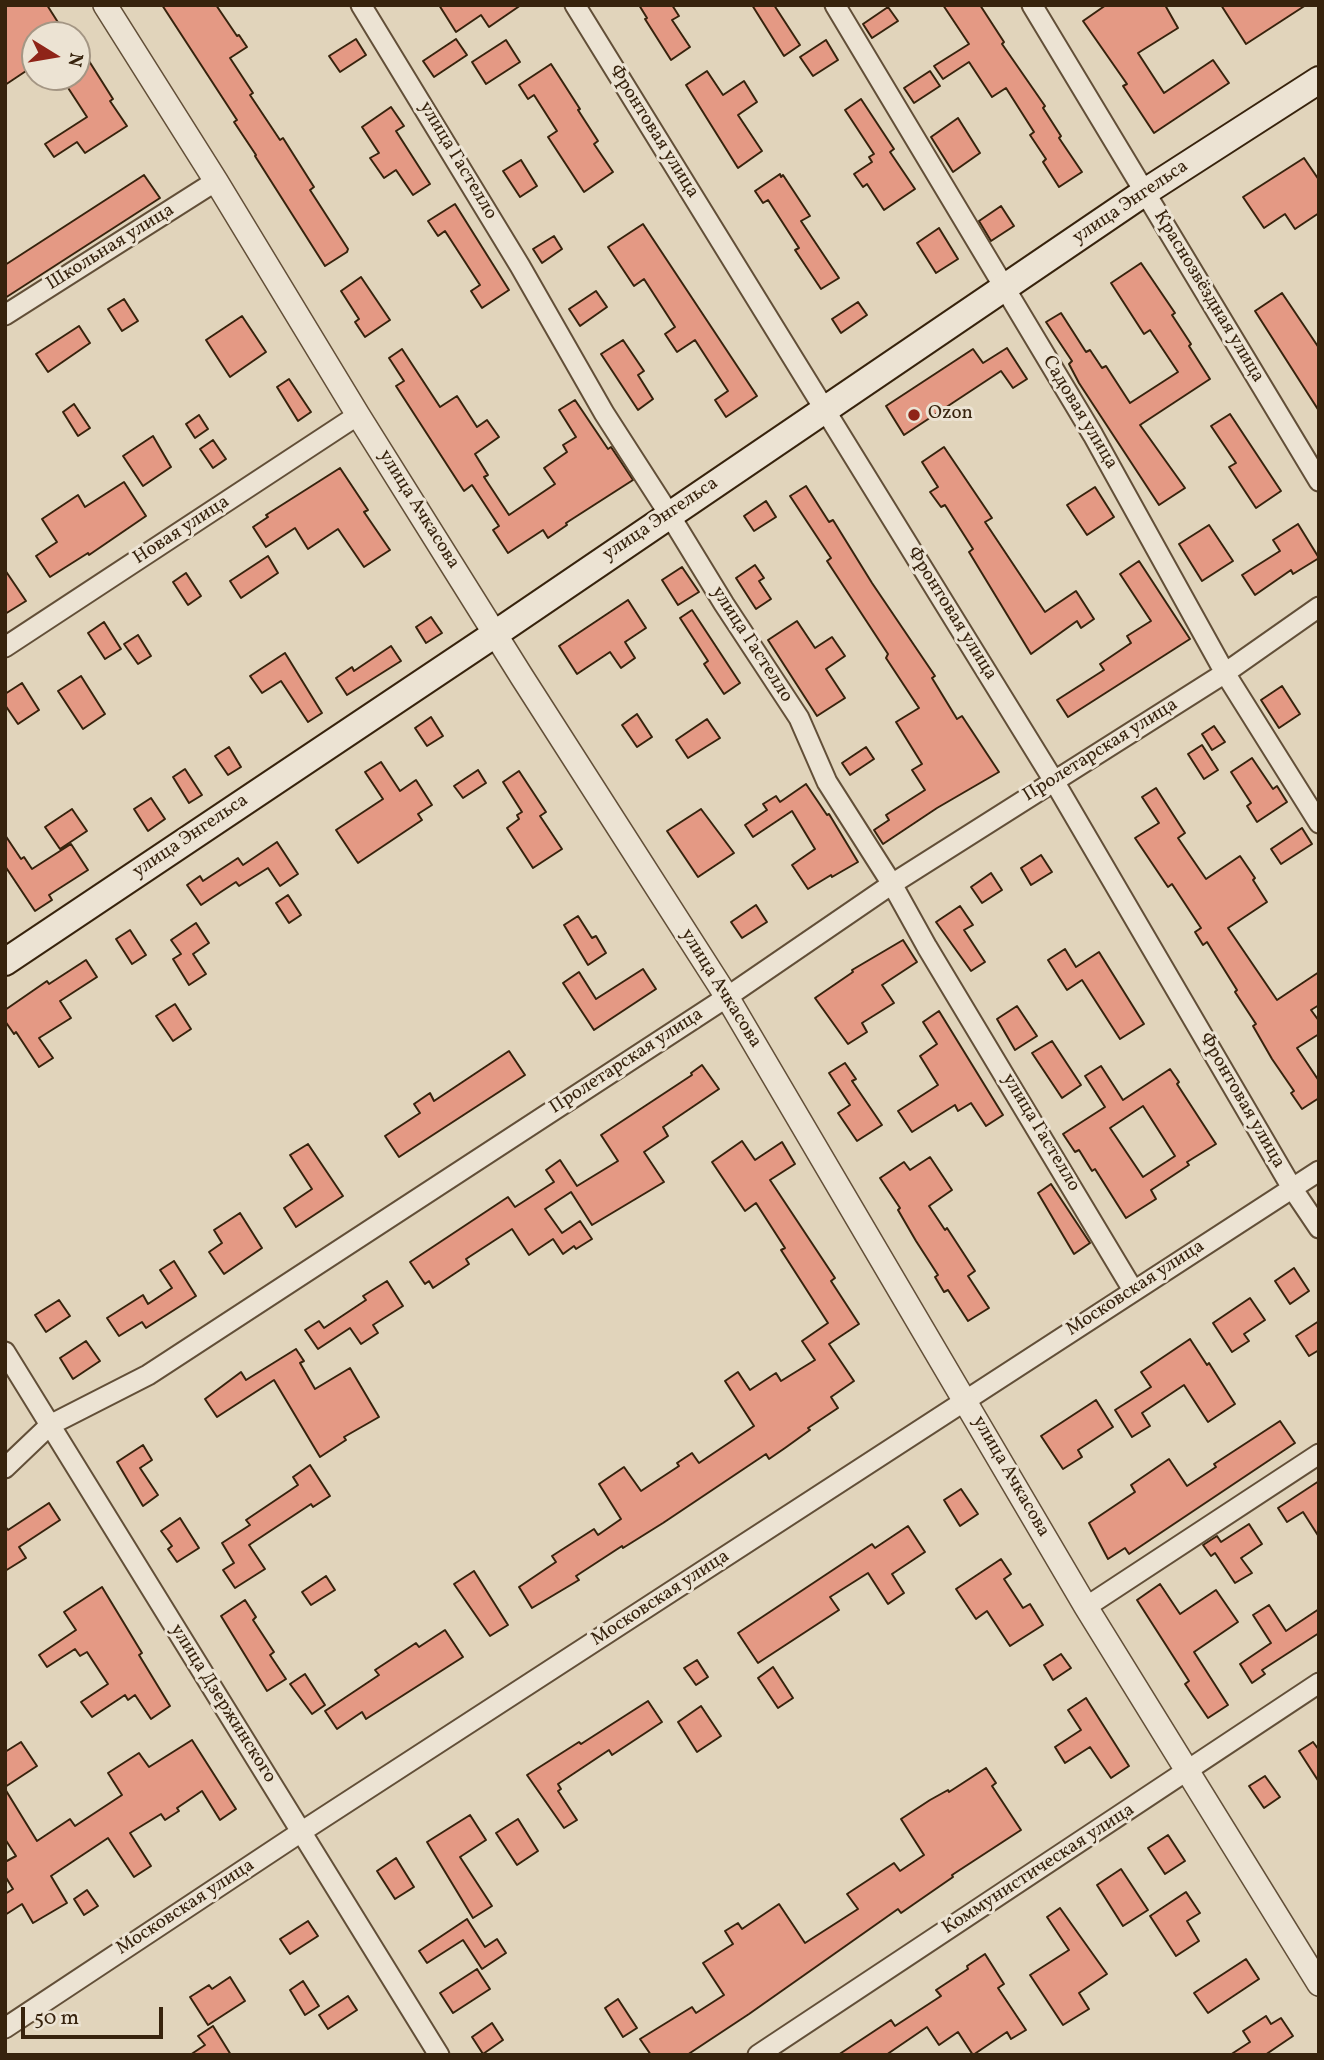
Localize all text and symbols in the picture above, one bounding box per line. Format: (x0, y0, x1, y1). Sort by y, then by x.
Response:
north arrow (21, 21, 91, 91)
text: N (61, 50, 89, 69)
street label: Фронтовая улица (603, 61, 703, 203)
street label: улица Гастелло (413, 98, 501, 224)
street label: улица Энгельса (1069, 156, 1193, 250)
street label: Школьная улица (43, 200, 179, 296)
street label: Краснозвёздная улица (1148, 207, 1268, 387)
street label: Садовая улица (1036, 352, 1122, 474)
place label: Ozon (928, 404, 973, 426)
marker: Ozon (906, 407, 922, 423)
street label: улица Ачкасова (372, 446, 464, 574)
street label: улица Энгельса (599, 473, 723, 567)
street label: Новая улица (130, 491, 234, 571)
street label: Фронтовая улица (901, 543, 1001, 685)
street label: улица Гастелло (705, 583, 797, 707)
street label: Пролетарская улица (1019, 694, 1183, 808)
street label: улица Энгельса (129, 790, 253, 884)
street label: улица Ачкасова (674, 925, 766, 1053)
street label: Пролетарская улица (546, 1004, 708, 1120)
street label: Фронтовая улица (1193, 1029, 1289, 1173)
street label: улица Гастелло (996, 1070, 1084, 1196)
street label: Московская улица (1063, 1236, 1209, 1342)
street label: улица Ачкасова (966, 1412, 1054, 1542)
street label: Московская улица (588, 1546, 734, 1652)
street label: улица Дзержинского (164, 1620, 280, 1788)
street label: Коммунистическая улица (939, 1799, 1139, 1941)
street label: Московская улица (113, 1855, 259, 1961)
scale bar (24, 1994, 166, 2038)
text: 50 m (34, 2004, 79, 2033)

